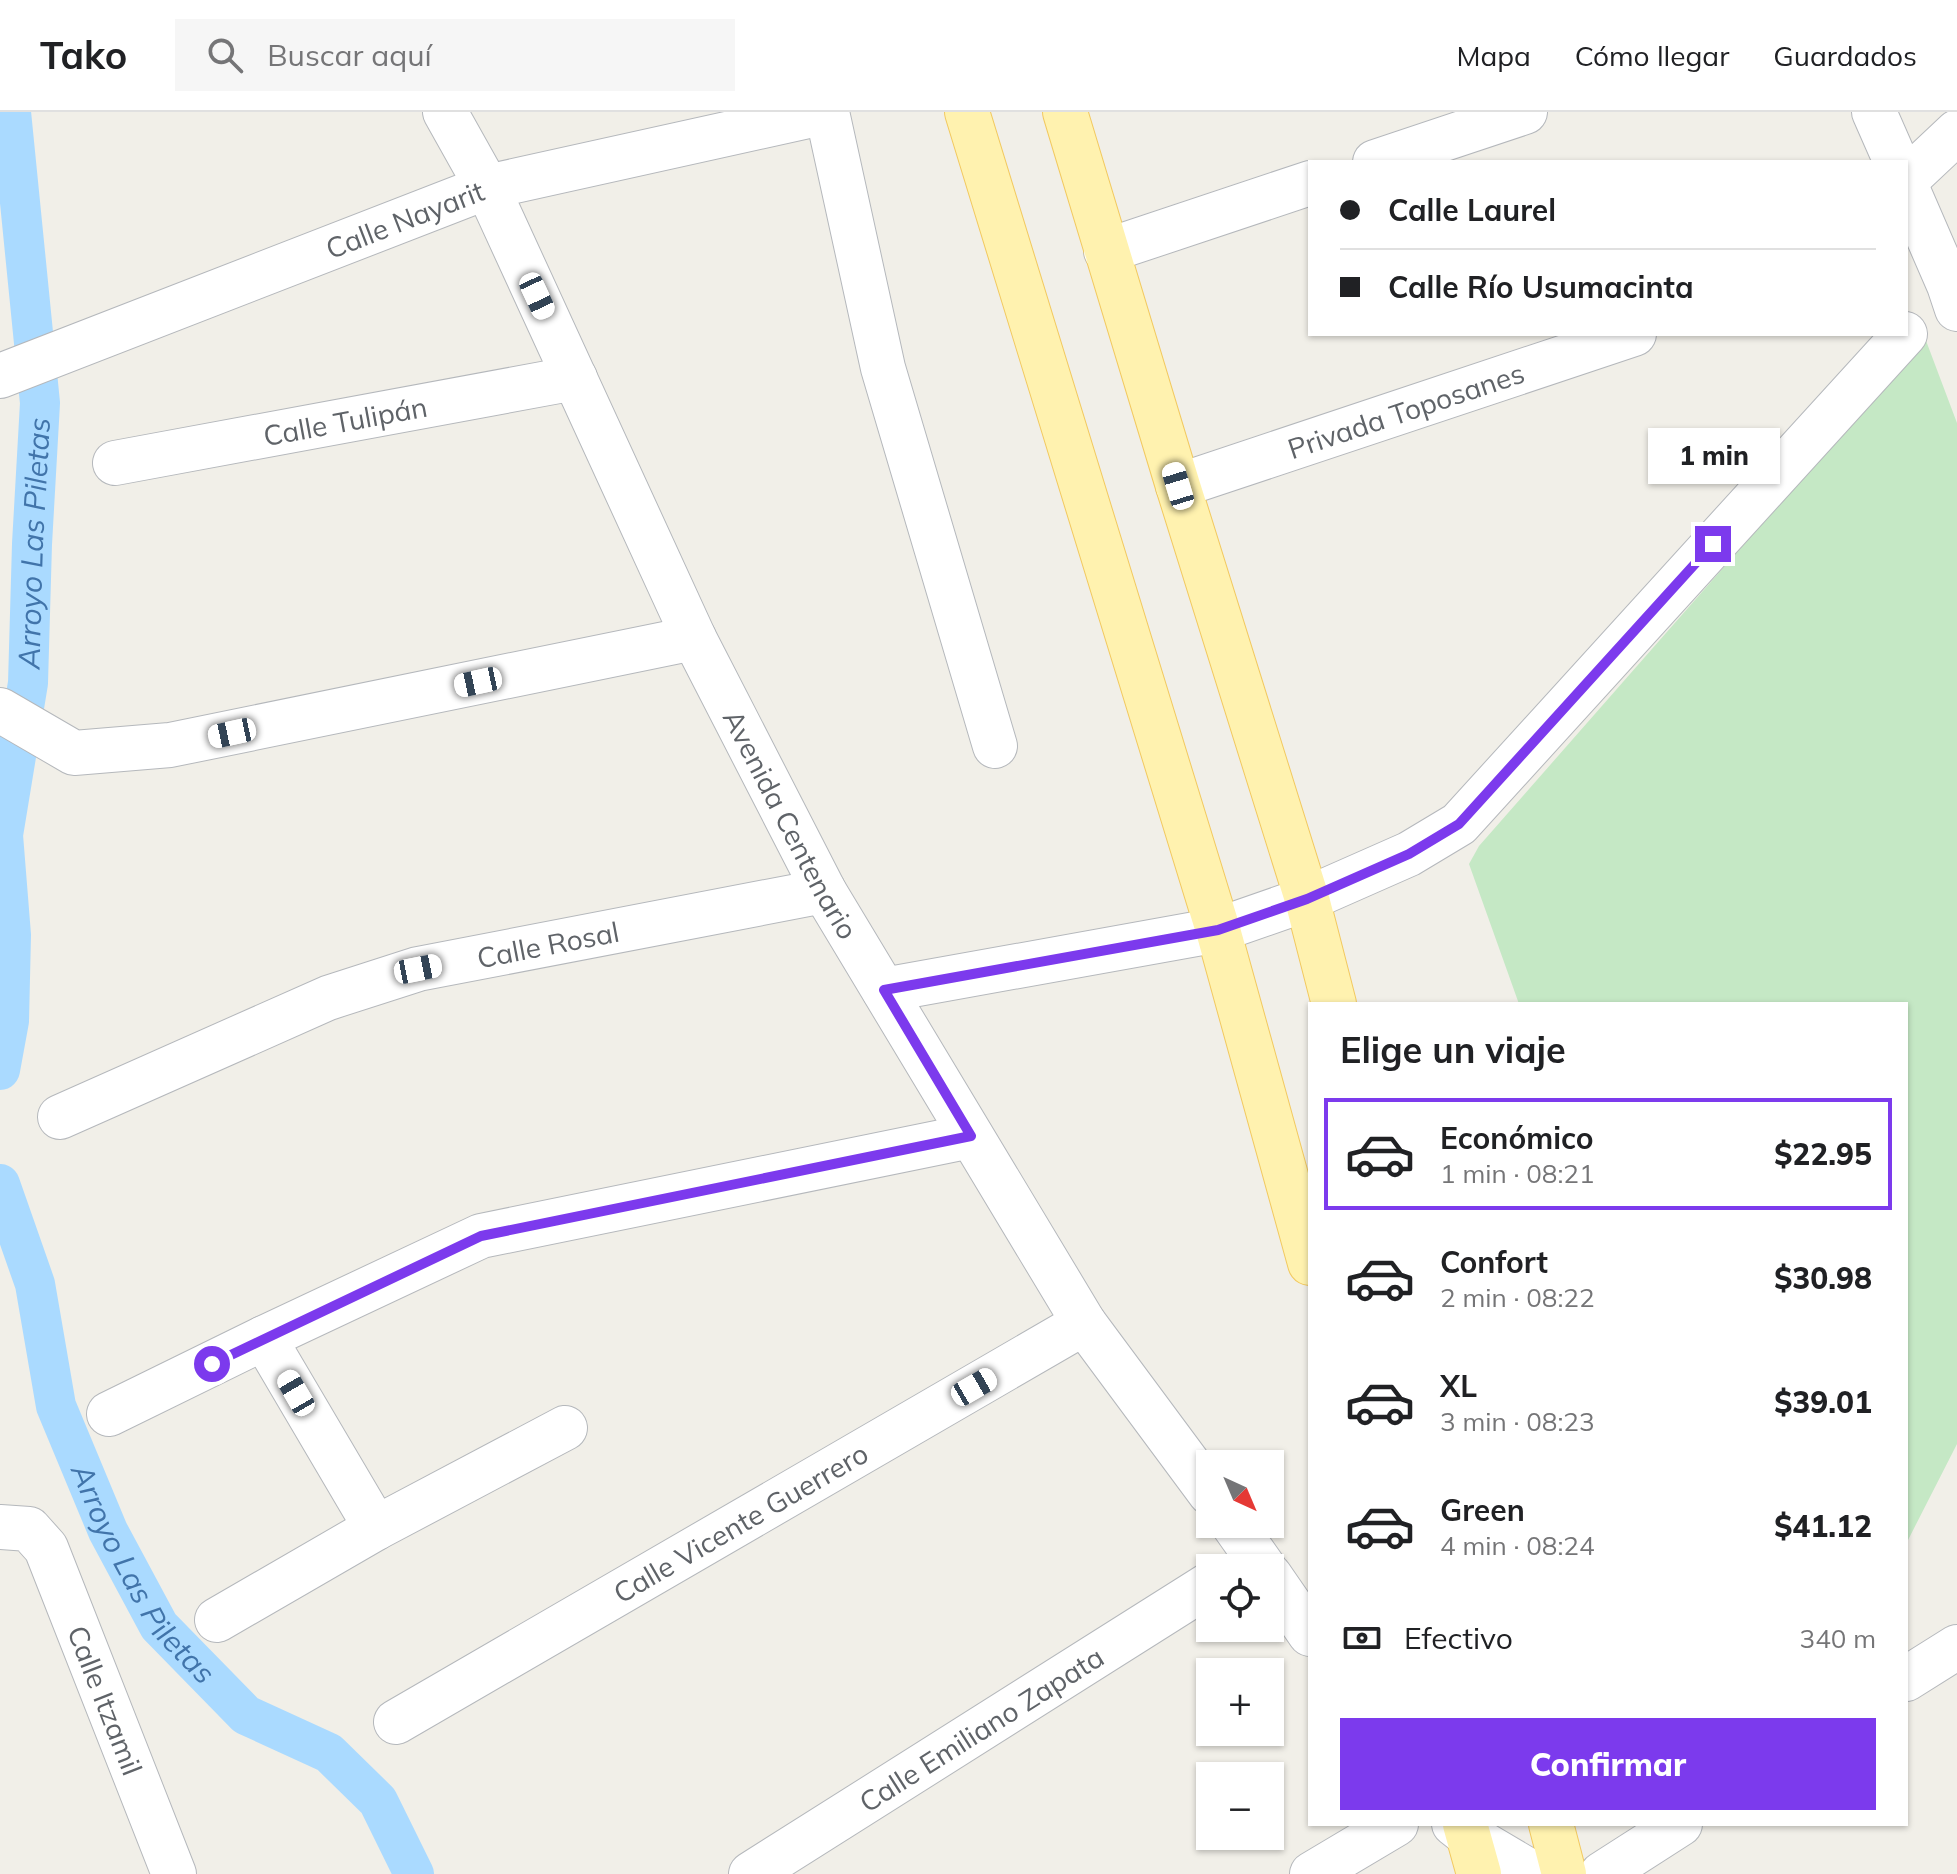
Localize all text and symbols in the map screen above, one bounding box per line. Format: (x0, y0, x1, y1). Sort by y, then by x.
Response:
search box (175, 19, 735, 91)
text: Tako (40, 31, 127, 79)
icon: search (203, 33, 247, 77)
text: Buscar aquí (267, 36, 432, 74)
text: Mapa (1456, 38, 1531, 73)
text: Cómo llegar (1575, 38, 1729, 73)
text: Guardados (1773, 38, 1917, 73)
street label: Calle Nayarit (320, 172, 489, 266)
text: Calle Laurel (1388, 191, 1556, 229)
text: Calle Río Usumacinta (1388, 268, 1694, 306)
car (516, 269, 558, 323)
street label: Privada Toposanes (1283, 354, 1528, 466)
street label: Calle Tulipán (260, 388, 430, 453)
water label: Arroyo Las Piletas (9, 416, 58, 671)
callout: 1 min (1647, 428, 1779, 484)
text: 1 min (1679, 439, 1749, 472)
car (1160, 460, 1196, 512)
route end (1695, 526, 1731, 562)
car (452, 665, 504, 699)
street label: Avenida Centenario (716, 703, 866, 945)
car (206, 716, 258, 750)
street label: Calle Rosal (474, 913, 622, 975)
car (392, 953, 444, 985)
text: Elige un viaje (1340, 1027, 1566, 1072)
icon: car (1344, 1118, 1416, 1190)
text: Económico (1440, 1119, 1594, 1157)
text: $22.95 (1774, 1135, 1872, 1173)
text: 1 min · 08:21 (1440, 1157, 1595, 1190)
icon: car (1344, 1242, 1416, 1314)
text: Confort (1440, 1243, 1548, 1281)
text: $30.98 (1774, 1259, 1872, 1297)
text: 2 min · 08:22 (1440, 1281, 1595, 1314)
route start (194, 1346, 230, 1382)
car (947, 1365, 1001, 1409)
car (274, 1366, 318, 1420)
icon: car (1344, 1366, 1416, 1438)
text: XL (1440, 1367, 1477, 1405)
text: $39.01 (1774, 1383, 1872, 1421)
text: 3 min · 08:23 (1440, 1405, 1595, 1438)
street label: Calle Vicente Guerrero (607, 1435, 874, 1610)
north arrow (1196, 1450, 1284, 1538)
map controls (1196, 1450, 1284, 1850)
water label: Arroyo Las Piletas (63, 1457, 224, 1691)
icon: car (1344, 1490, 1416, 1562)
text: Green (1440, 1491, 1525, 1529)
text: $41.12 (1774, 1507, 1872, 1545)
text: 4 min · 08:24 (1440, 1529, 1595, 1562)
button: locate (1196, 1554, 1284, 1642)
icon: cash (1340, 1616, 1384, 1660)
text: Efectivo (1404, 1619, 1513, 1657)
street label: Calle Itzamil (61, 1620, 151, 1780)
text: 340 m (1800, 1622, 1876, 1655)
street label: Calle Emiliano Zapata (852, 1638, 1110, 1819)
button: + (1196, 1658, 1284, 1746)
button: Confirmar (1340, 1718, 1876, 1810)
button: − (1196, 1762, 1284, 1850)

